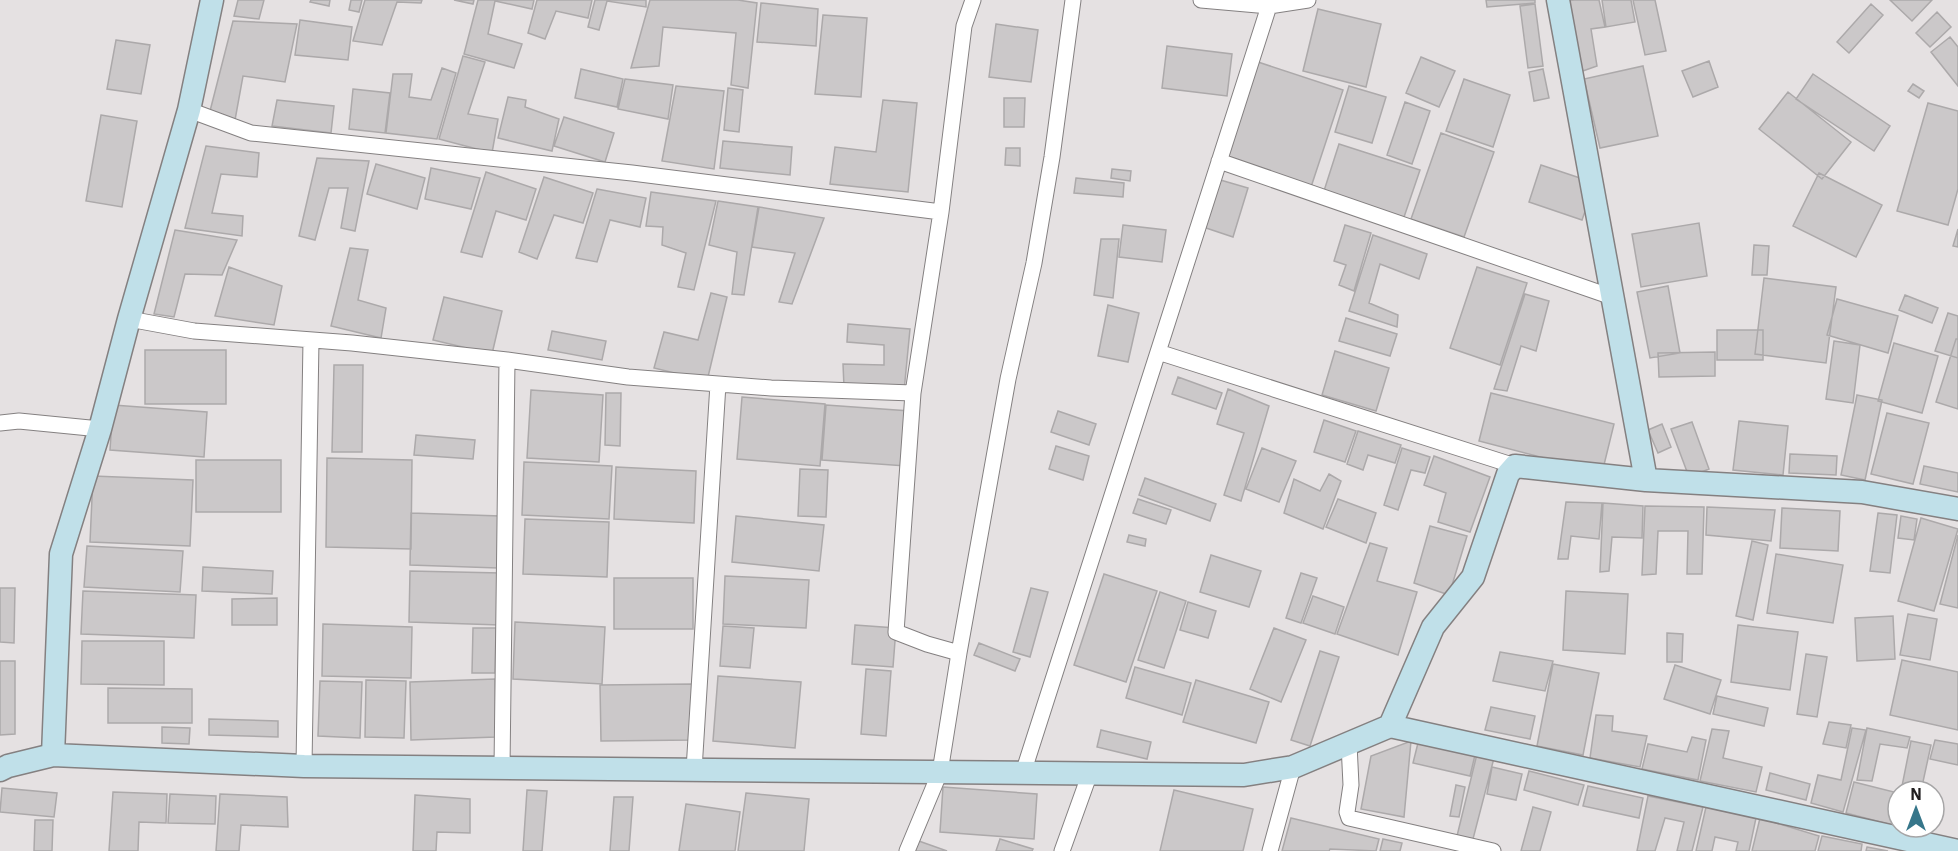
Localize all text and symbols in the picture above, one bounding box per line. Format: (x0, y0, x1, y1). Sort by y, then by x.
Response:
north arrow (1886, 779, 1946, 839)
text: N (1910, 784, 1922, 804)

